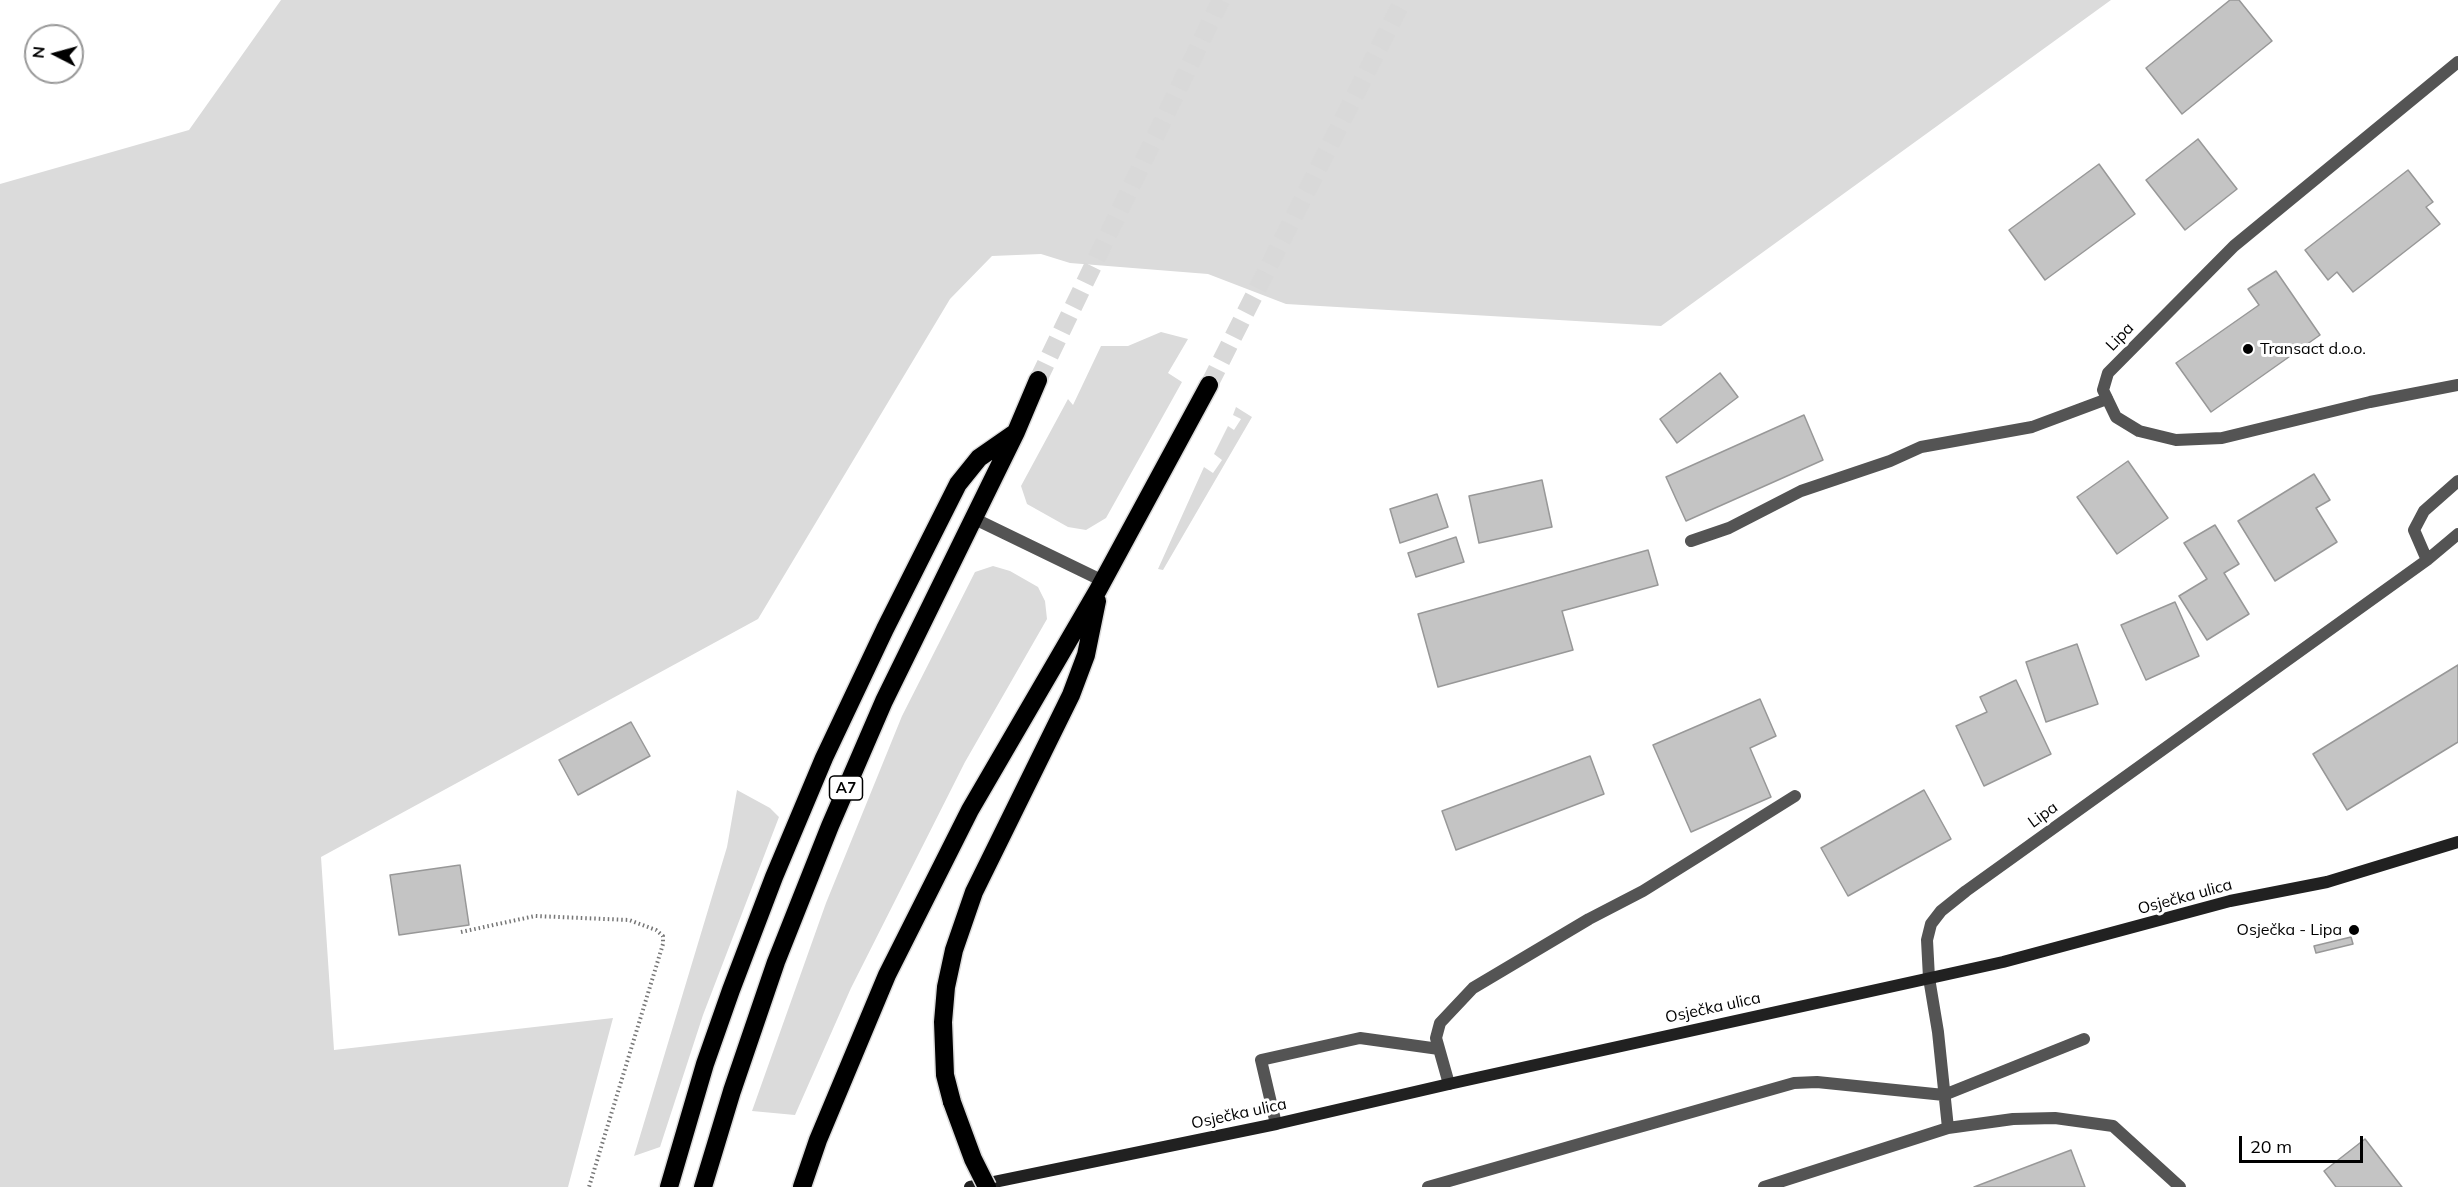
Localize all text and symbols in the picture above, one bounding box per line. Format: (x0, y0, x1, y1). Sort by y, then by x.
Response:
north arrow (24, 24, 84, 84)
text: N (28, 45, 49, 59)
street label: Lipa (2102, 319, 2138, 355)
place label: Transact d.o.o. (2260, 339, 2366, 359)
marker: Transact d.o.o. (2241, 342, 2255, 356)
road number: A7 (830, 776, 862, 800)
street label: Lipa (2025, 798, 2061, 832)
street label: Osječka ulica (2136, 875, 2234, 919)
place label: Osječka - Lipa (2237, 920, 2342, 940)
marker: Osječka - Lipa (2347, 923, 2361, 937)
street label: Osječka ulica (1664, 989, 1762, 1027)
street label: Osječka ulica (1190, 1095, 1288, 1133)
scale bar (2242, 1124, 2366, 1162)
text: 20 m (2250, 1135, 2292, 1158)

